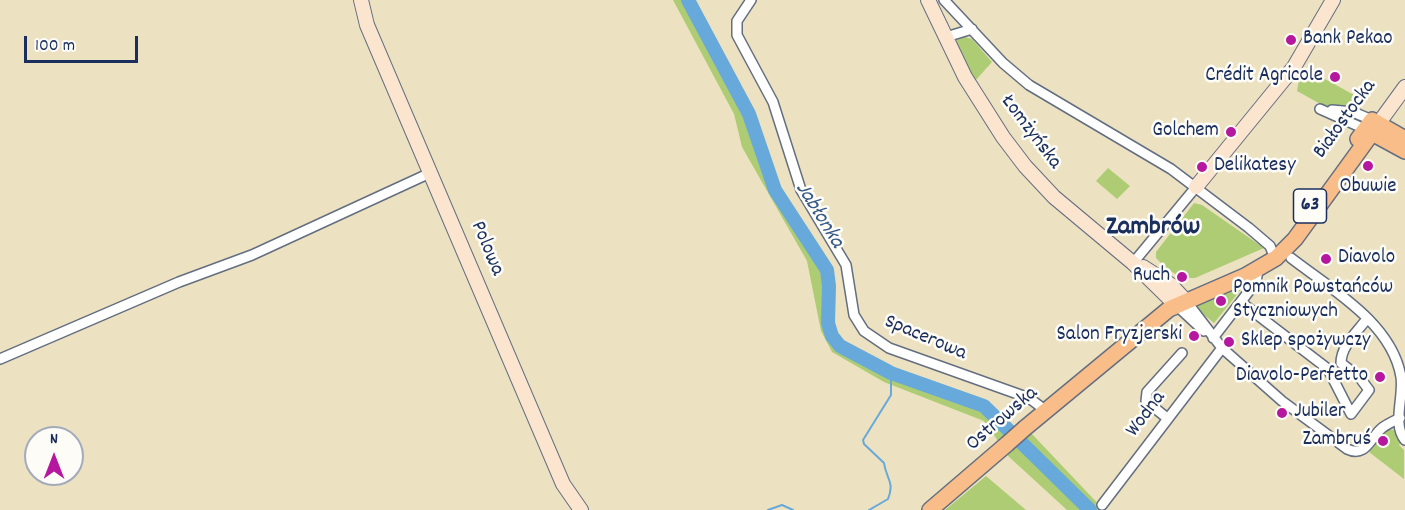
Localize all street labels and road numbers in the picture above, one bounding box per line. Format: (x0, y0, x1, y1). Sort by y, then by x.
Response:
street label: Białostocka (1309, 76, 1383, 164)
street label: Łomżyńska (994, 91, 1066, 175)
road number: 63 (1294, 189, 1326, 223)
street label: Polowa (463, 218, 509, 280)
street label: Spacerowa (880, 310, 970, 368)
street label: Ostrowska (962, 382, 1044, 458)
street label: Wodna (1122, 387, 1172, 443)

